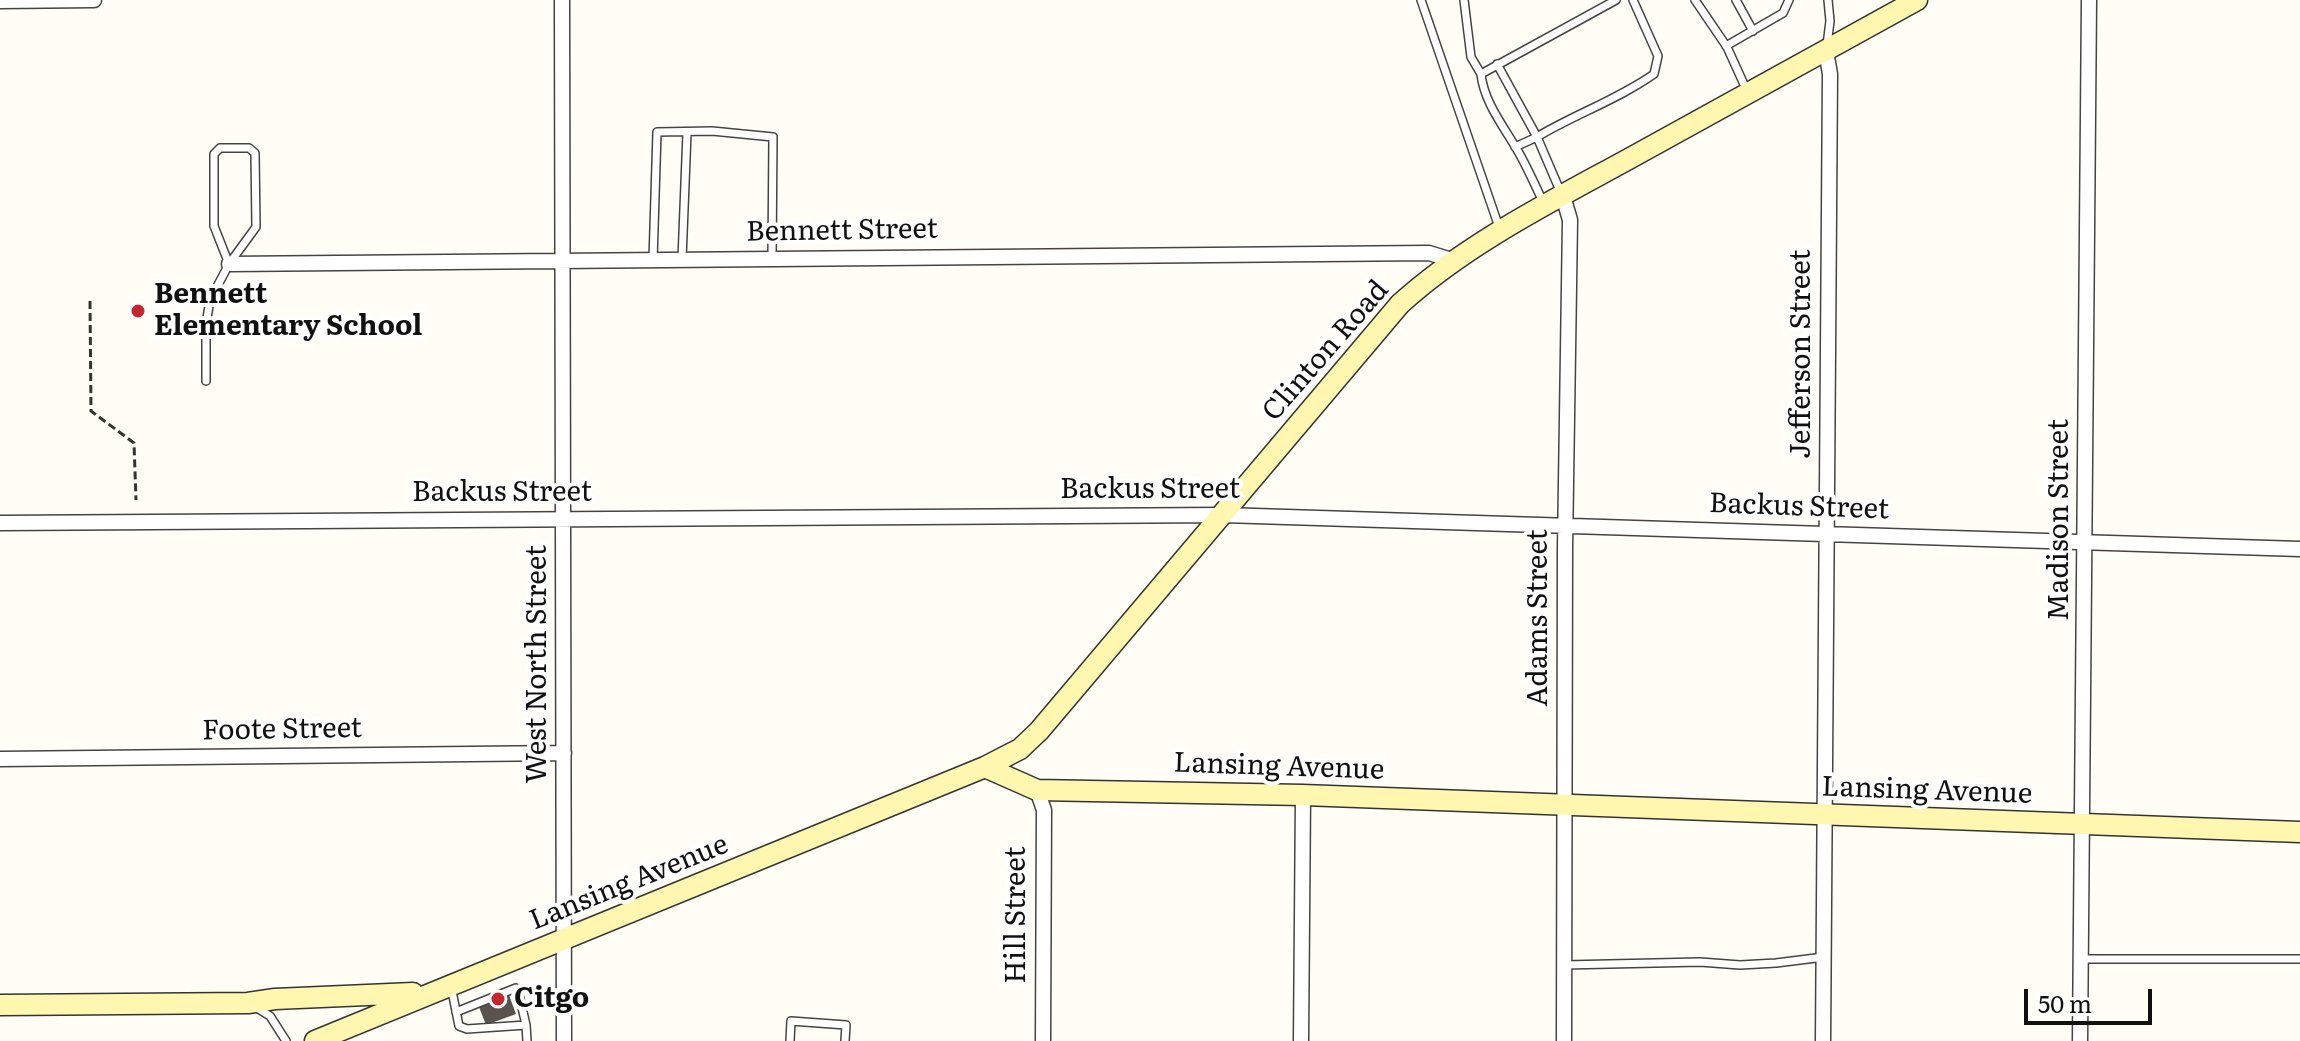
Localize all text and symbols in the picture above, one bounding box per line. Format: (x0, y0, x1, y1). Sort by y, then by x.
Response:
street label: Bennett Street (746, 213, 938, 249)
street label: Jefferson Street (1785, 249, 1819, 459)
street label: Clinton Road (1256, 274, 1396, 428)
place label: Bennett Elementary School (154, 278, 422, 344)
marker: Bennett Elementary School (129, 302, 147, 320)
street label: Madison Street (2043, 419, 2077, 621)
street label: Backus Street (1060, 473, 1240, 507)
street label: Backus Street (412, 476, 592, 510)
street label: Backus Street (1708, 487, 1890, 527)
street label: Adams Street (1522, 529, 1556, 707)
street label: West North Street (521, 545, 555, 783)
street label: Foote Street (202, 712, 362, 748)
street label: Lansing Avenue (1173, 747, 1385, 787)
street label: Lansing Avenue (1821, 771, 2033, 811)
street label: Lansing Avenue (525, 828, 733, 938)
street label: Hill Street (1000, 846, 1034, 984)
scale bar (2028, 973, 2156, 1023)
place label: Citgo (514, 982, 589, 1016)
text: 50 m (2038, 985, 2092, 1020)
marker: Citgo (489, 990, 507, 1008)

